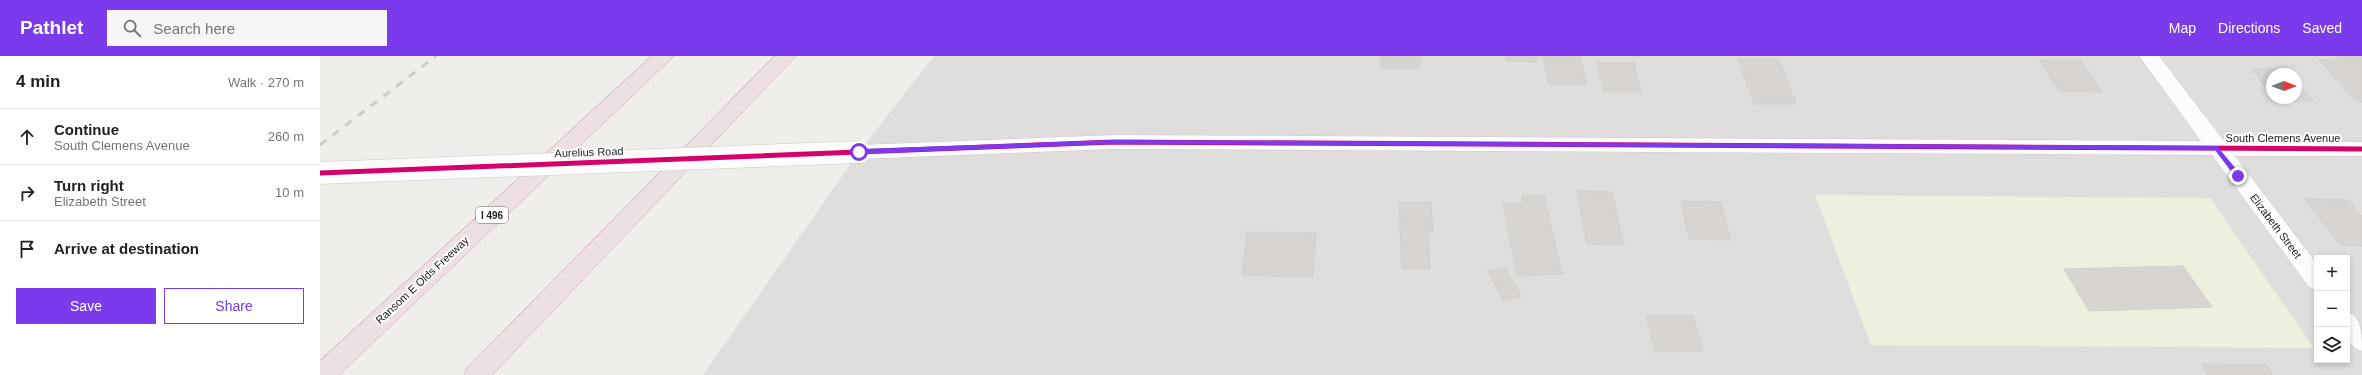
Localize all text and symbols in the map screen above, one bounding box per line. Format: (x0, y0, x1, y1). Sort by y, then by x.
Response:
search box (107, 10, 387, 46)
text: Pathlet (20, 17, 83, 38)
icon: search (121, 17, 143, 39)
text: Search here (153, 20, 235, 37)
text: Map (2169, 20, 2196, 36)
text: Directions (2218, 20, 2280, 36)
text: Saved (2302, 20, 2342, 36)
north arrow (2266, 68, 2302, 104)
text: 4 min (16, 72, 60, 91)
text: Walk · 270 m (228, 75, 304, 90)
text: Continue (54, 121, 119, 138)
icon: ahead (16, 126, 38, 148)
text: 260 m (268, 129, 304, 144)
street label: South Clemens Avenue (2226, 132, 2340, 144)
text: South Clemens Avenue (54, 138, 190, 153)
route start (850, 143, 868, 161)
street label: Aurelius Road (554, 145, 624, 159)
route end (2229, 167, 2247, 185)
text: Turn right (54, 177, 124, 194)
icon: right (16, 182, 38, 204)
text: 10 m (275, 185, 304, 200)
street label: Elizabeth Street (2248, 191, 2304, 261)
text: Elizabeth Street (54, 194, 146, 209)
road number: I 496 (476, 207, 508, 223)
street label: Ransom E Olds Freeway (373, 234, 471, 326)
icon: arrive (16, 238, 38, 260)
text: Arrive at destination (54, 240, 199, 257)
map controls (2314, 255, 2350, 363)
button: + (2314, 255, 2350, 291)
button: Save (16, 288, 156, 324)
button: Share (164, 288, 304, 324)
button: − (2314, 291, 2350, 327)
button: layers (2314, 327, 2350, 363)

